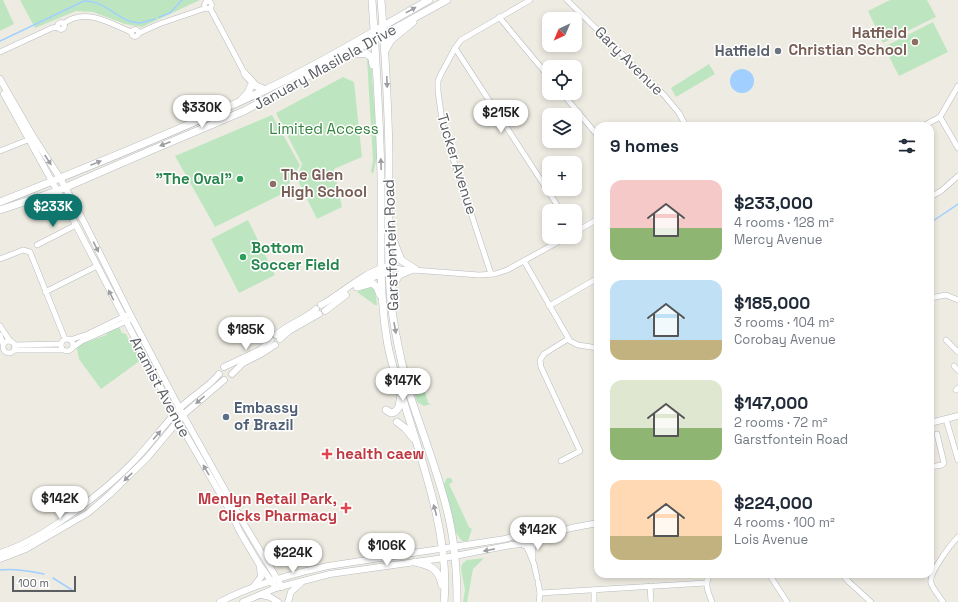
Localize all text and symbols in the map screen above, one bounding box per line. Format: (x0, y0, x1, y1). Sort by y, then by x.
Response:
one-way arrow (405, 7, 417, 14)
north arrow (542, 12, 582, 52)
map controls (542, 12, 582, 244)
street label: January Masilela Drive (250, 19, 400, 114)
street label: Gary Avenue (591, 22, 668, 99)
place label: Hatfield Christian School (788, 23, 907, 59)
marker: Hatfield Christian School (910, 37, 920, 47)
place label: Hatfield (715, 41, 770, 60)
marker: Hatfield (773, 46, 783, 56)
button: locate (542, 60, 582, 100)
one-way arrow (383, 76, 390, 88)
pin: $330K (174, 95, 230, 129)
text: $330K (182, 99, 222, 116)
pin: $215K (473, 100, 529, 134)
text: $215K (482, 104, 520, 121)
button: layers (542, 108, 582, 148)
street label: Tucker Avenue (433, 111, 482, 217)
park label: Limited Access (269, 119, 379, 138)
text: 9 homes (610, 135, 679, 157)
icon: filters (896, 135, 918, 157)
one-way arrow (159, 142, 171, 148)
one-way arrow (45, 155, 52, 166)
button: + (542, 156, 582, 196)
one-way arrow (378, 157, 384, 170)
one-way arrow (90, 160, 102, 167)
place label: The Glen High School (281, 165, 367, 201)
place label: "The Oval" (155, 169, 232, 188)
marker: "The Oval" (235, 174, 245, 184)
marker: The Glen High School (268, 179, 278, 189)
street label: Garstfontein Road (379, 179, 402, 311)
text: $233,000 (734, 192, 813, 214)
pin: $233K (25, 194, 81, 228)
icon: home (642, 196, 690, 244)
text: $233K (33, 198, 73, 215)
button: − (542, 204, 582, 244)
text: 4 rooms · 128 m² (734, 214, 834, 231)
text: Mercy Avenue (734, 231, 822, 248)
place label: Bottom Soccer Field (251, 238, 339, 274)
one-way arrow (93, 241, 99, 253)
marker: Bottom Soccer Field (238, 252, 248, 262)
one-way arrow (108, 289, 114, 300)
text: $185,000 (734, 292, 810, 314)
icon: home (642, 296, 690, 344)
text: 3 rooms · 104 m² (734, 314, 834, 331)
pin: $185K (218, 317, 274, 351)
text: $185K (227, 321, 265, 338)
one-way arrow (392, 322, 398, 334)
text: Corobay Avenue (734, 331, 836, 348)
street label: Aramist Avenue (126, 333, 195, 440)
pin: $147K (375, 368, 431, 402)
text: $147K (385, 372, 421, 389)
text: $147,000 (734, 392, 808, 414)
one-way arrow (195, 396, 206, 405)
icon: home (642, 396, 690, 444)
place label: Embassy of Brazil (234, 398, 298, 434)
marker: Embassy of Brazil (221, 412, 231, 422)
text: 2 rooms · 72 m² (734, 414, 827, 431)
one-way arrow (152, 430, 161, 440)
text: Garstfontein Road (734, 431, 848, 448)
place label: health caew (336, 444, 424, 463)
marker: health caew (321, 448, 333, 460)
one-way arrow (203, 464, 210, 476)
one-way arrow (123, 472, 133, 482)
pin: $142K (32, 486, 88, 520)
place label: Menlyn Retail Park, Clicks Pharmacy (198, 489, 337, 525)
text: $142K (41, 490, 79, 507)
text: $224,000 (734, 492, 813, 514)
icon: home (642, 496, 690, 544)
marker: Menlyn Retail Park, Clicks Pharmacy (340, 502, 352, 514)
one-way arrow (432, 504, 438, 516)
text: 4 rooms · 100 m² (734, 514, 835, 531)
pin: $142K (510, 517, 566, 551)
text: $142K (519, 521, 557, 538)
text: Lois Avenue (734, 531, 808, 548)
pin: $106K (359, 533, 415, 567)
text: $106K (368, 537, 406, 554)
pin: $224K (265, 540, 321, 574)
text: $224K (273, 544, 313, 561)
one-way arrow (483, 547, 495, 553)
scale bar (12, 574, 76, 593)
text: 100 m (18, 576, 49, 590)

